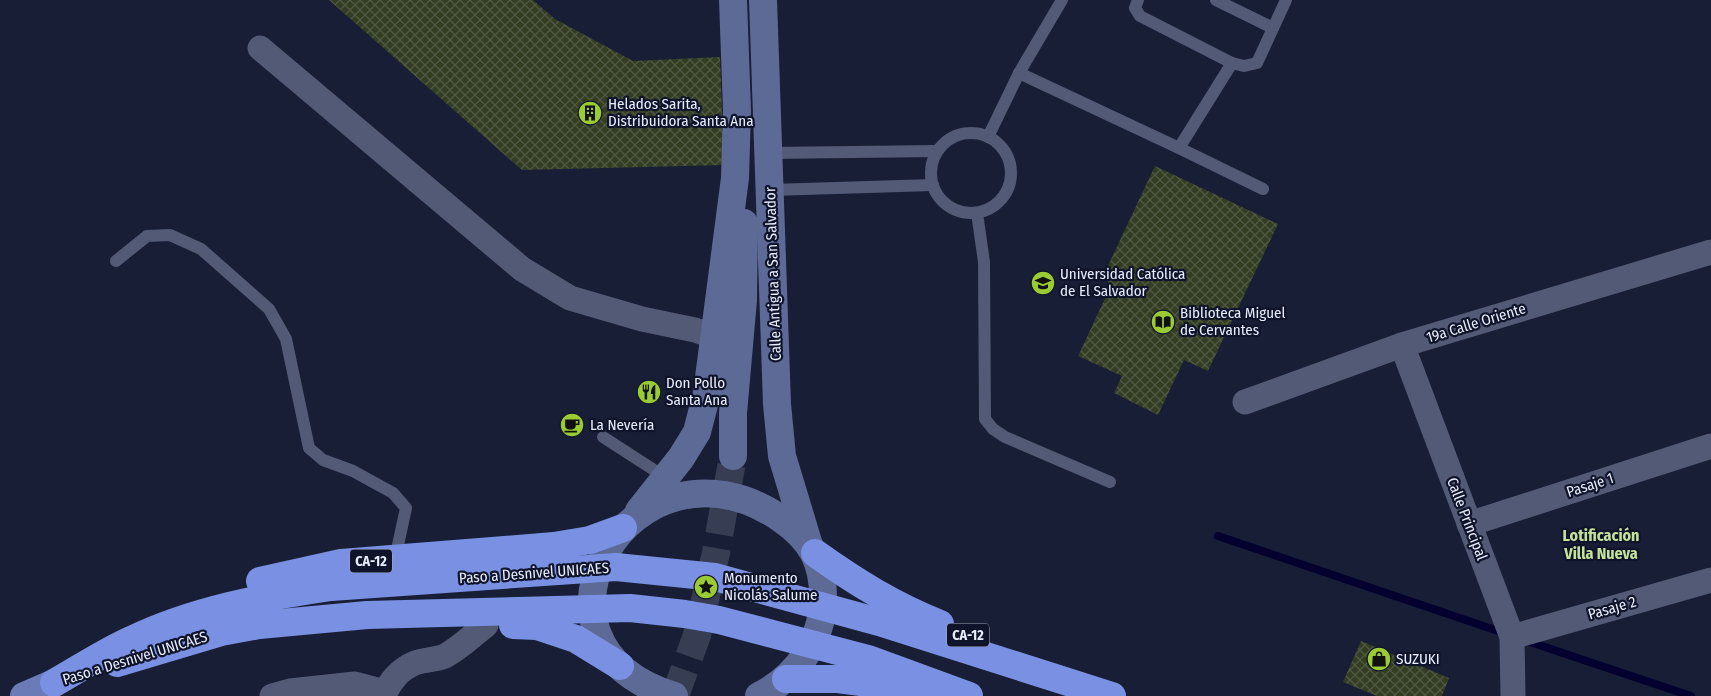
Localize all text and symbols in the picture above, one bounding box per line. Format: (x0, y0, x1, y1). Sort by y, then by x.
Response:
place label: Helados Sarita, Distribuidora Santa Ana (608, 95, 754, 130)
building icon: Helados Sarita, Distribuidora Santa Ana (577, 100, 603, 126)
street label: Calle Antigua a San Salvador (761, 186, 785, 361)
place label: Universidad Católica de El Salvador (1060, 265, 1185, 300)
school or university icon: Universidad Católica de El Salvador (1030, 270, 1056, 296)
street label: 19a Calle Oriente (1424, 299, 1528, 347)
place label: Biblioteca Miguel de Cervantes (1180, 304, 1285, 339)
library icon: Biblioteca Miguel de Cervantes (1150, 309, 1176, 335)
place label: Don Pollo Santa Ana (666, 374, 728, 409)
restaurant icon: Don Pollo Santa Ana (636, 379, 662, 405)
cafe icon: La Nevería (559, 412, 585, 438)
place label: La Nevería (590, 416, 654, 434)
street label: Pasaje 1 (1564, 469, 1616, 501)
street label: Calle Principal (1443, 475, 1491, 563)
district label: Lotificación Villa Nueva (1562, 526, 1640, 563)
road number: CA-12 (350, 550, 392, 572)
street label: Paso a Desnivel UNICAES (458, 559, 610, 587)
place label: Monumento Nicolás Salume (724, 569, 817, 604)
place icon: Monumento Nicolás Salume (693, 574, 719, 600)
street label: Pasaje 2 (1586, 592, 1638, 623)
road number: CA-12 (947, 624, 989, 646)
street label: Paso a Desnivel UNICAES (60, 627, 210, 689)
shop icon: SUZUKI (1366, 646, 1392, 672)
place label: SUZUKI (1396, 650, 1440, 668)

